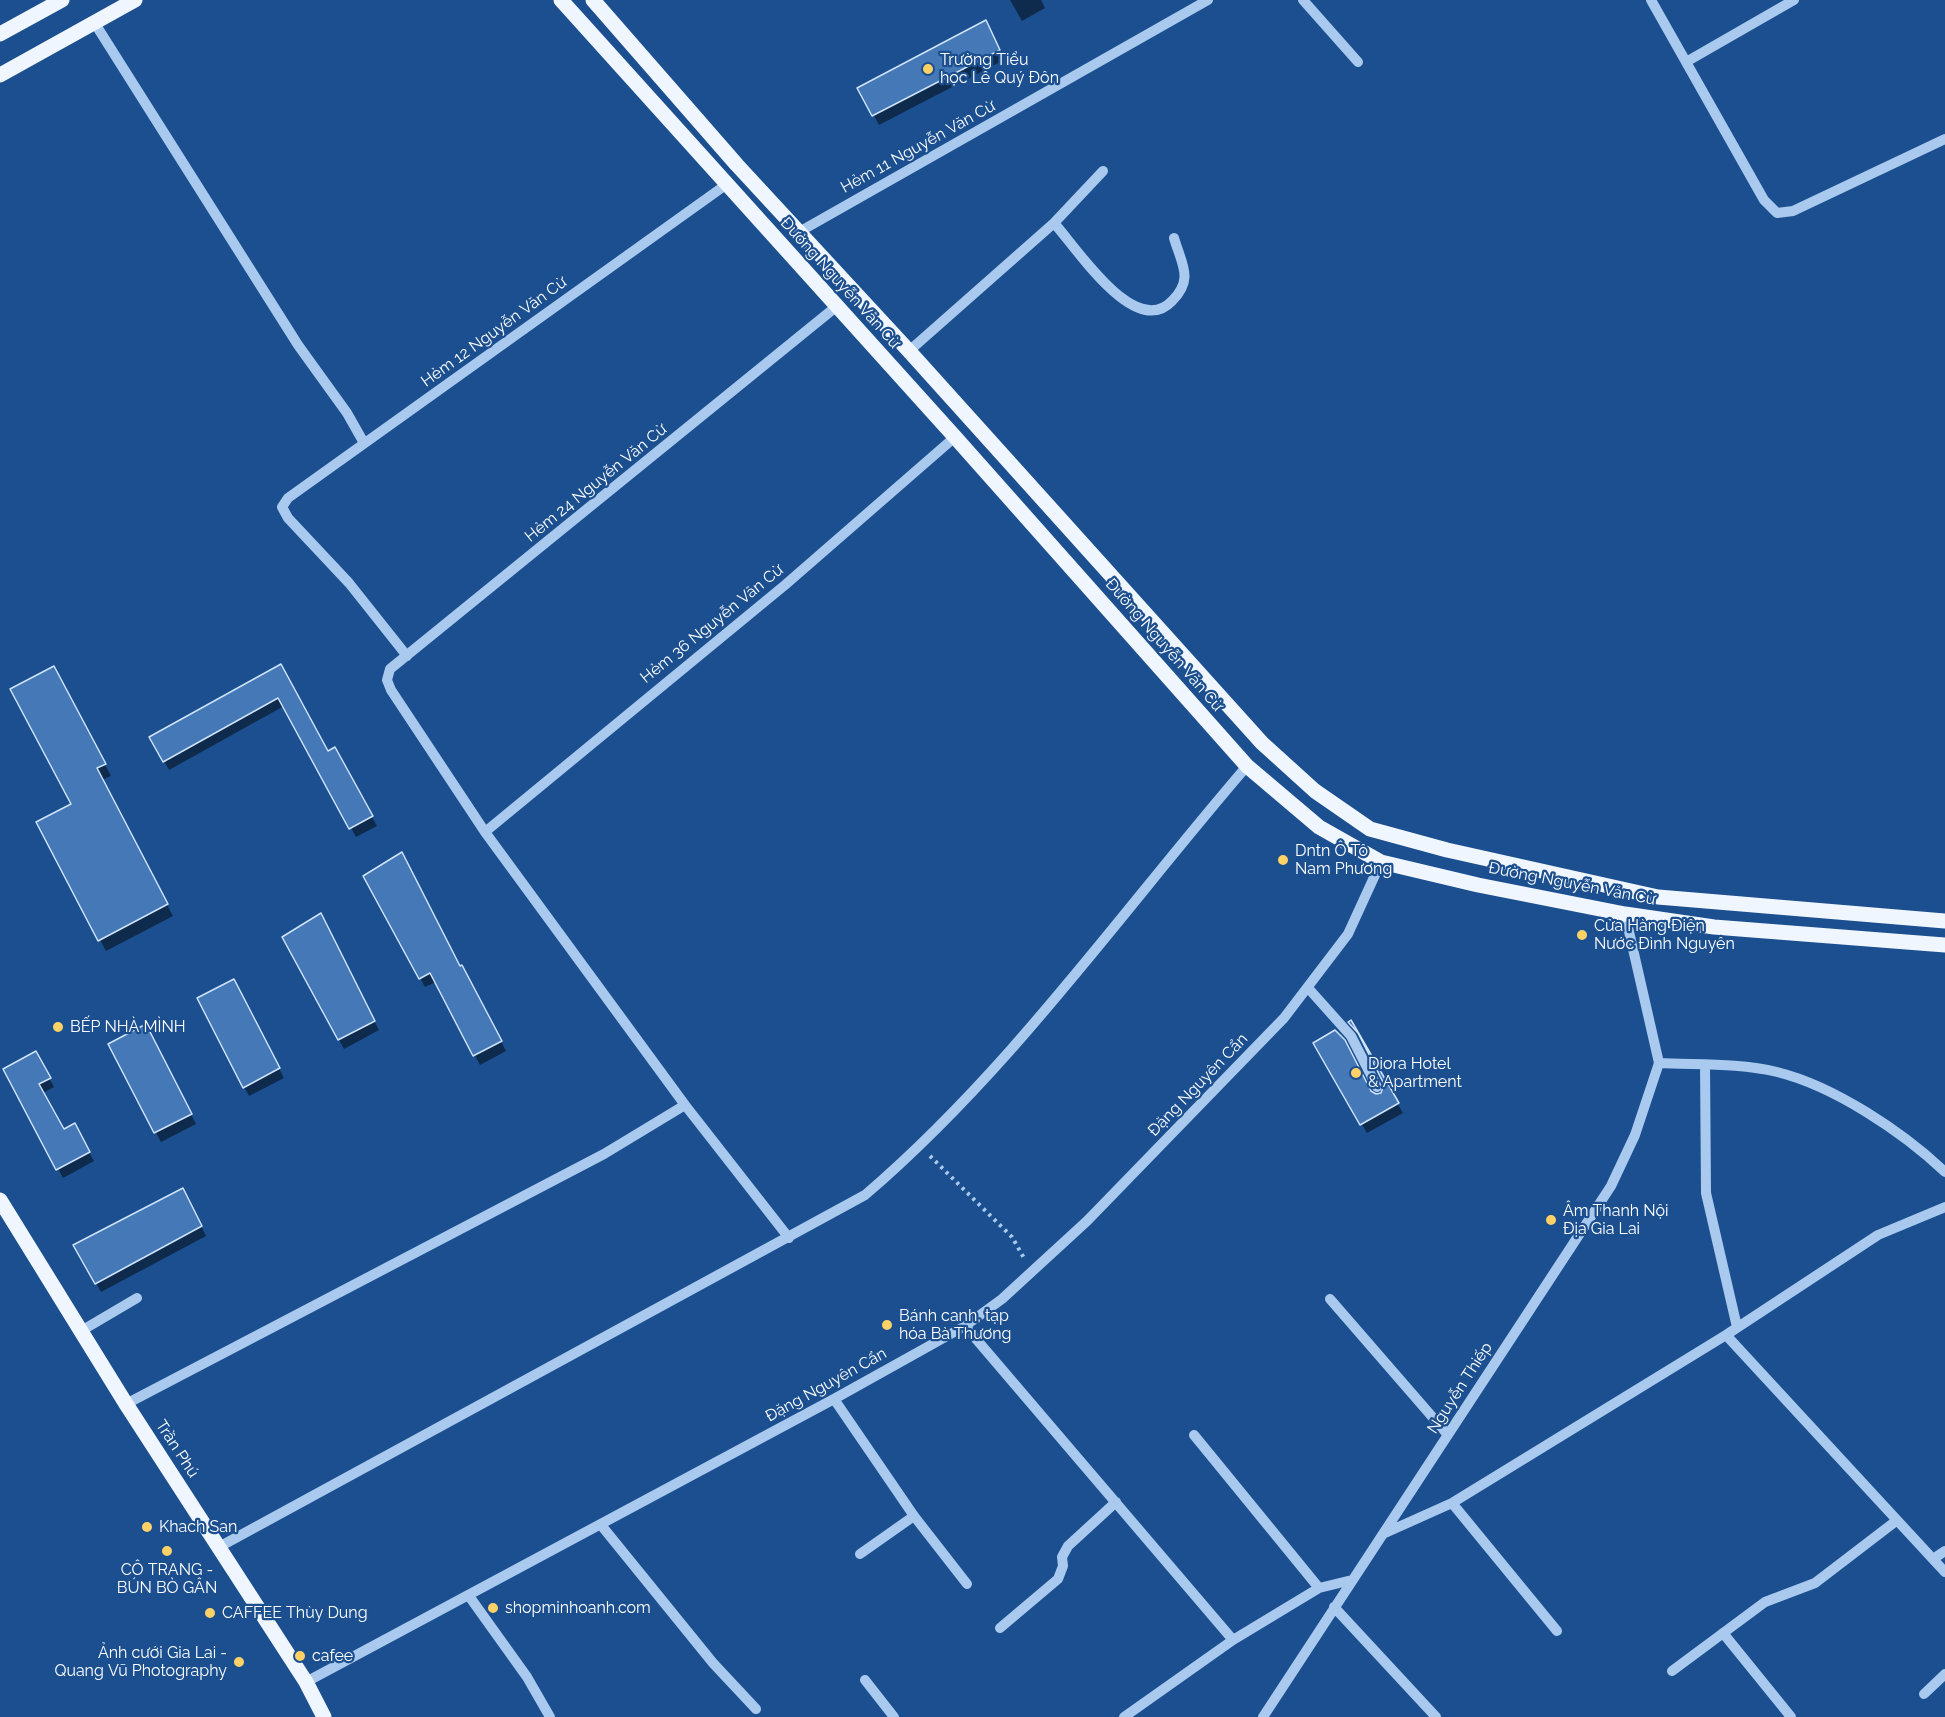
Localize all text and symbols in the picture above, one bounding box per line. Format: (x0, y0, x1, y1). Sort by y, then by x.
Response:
place label: Trường Tiểu học Lê Quý Đôn (940, 50, 1059, 88)
marker: Trường Tiểu học Lê Quý Đôn (921, 62, 935, 76)
street label: Hẻm 11 Nguyễn Văn Cừ (837, 97, 999, 197)
street label: Đường Nguyễn Văn Cừ (776, 214, 904, 352)
street label: Hẻm 12 Nguyễn Văn Cừ (418, 273, 570, 391)
street label: Hẻm 24 Nguyễn Văn Cừ (521, 420, 671, 546)
street label: Hẻm 36 Nguyễn Văn Cừ (637, 561, 787, 687)
street label: Đường Nguyễn Văn Cừ (1101, 575, 1227, 715)
place label: Dntn Ô Tô Nam Phương (1295, 841, 1392, 879)
marker: Dntn Ô Tô Nam Phương (1276, 853, 1290, 867)
street label: Đường Nguyễn Văn Cừ (1487, 858, 1657, 910)
place label: Cửa Hàng Điện Nước Đình Nguyên (1594, 916, 1735, 954)
marker: Cửa Hàng Điện Nước Đình Nguyên (1575, 928, 1589, 942)
place label: BẾP NHÀ MÌNH (70, 1017, 186, 1037)
marker: BẾP NHÀ MÌNH (51, 1020, 65, 1034)
street label: Đặng Nguyên Cẩn (1144, 1030, 1252, 1140)
place label: Diora Hotel & Apartment (1368, 1054, 1462, 1092)
marker: Diora Hotel & Apartment (1349, 1066, 1363, 1080)
place label: Âm Thanh Nội Địa Gia Lai (1563, 1201, 1669, 1239)
marker: Âm Thanh Nội Địa Gia Lai (1544, 1213, 1558, 1227)
place label: Bánh canh, tạp hóa Bà Thương (899, 1306, 1011, 1344)
marker: Bánh canh, tạp hóa Bà Thương (880, 1318, 894, 1332)
street label: Nguyễn Thiếp (1423, 1339, 1497, 1437)
street label: Đặng Nguyên Cẩn (762, 1344, 890, 1426)
street label: Trần Phú (151, 1417, 203, 1481)
place label: Khach San (159, 1517, 237, 1537)
marker: Khach San (140, 1520, 154, 1534)
marker: CÔ TRANG - BÚN BÒ GÂN (160, 1544, 174, 1558)
place label: CÔ TRANG - BÚN BÒ GÂN (117, 1560, 217, 1598)
place label: shopminhoanh.com (505, 1598, 651, 1618)
marker: shopminhoanh.com (486, 1601, 500, 1615)
place label: CAFFEE Thùy Dung (222, 1603, 368, 1623)
marker: CAFFEE Thùy Dung (203, 1606, 217, 1620)
place label: Ảnh cưới Gia Lai - Quang Vũ Photography (54, 1643, 227, 1681)
place label: cafee (312, 1646, 353, 1666)
marker: cafee (293, 1649, 307, 1663)
marker: Ảnh cưới Gia Lai - Quang Vũ Photography (232, 1655, 246, 1669)

